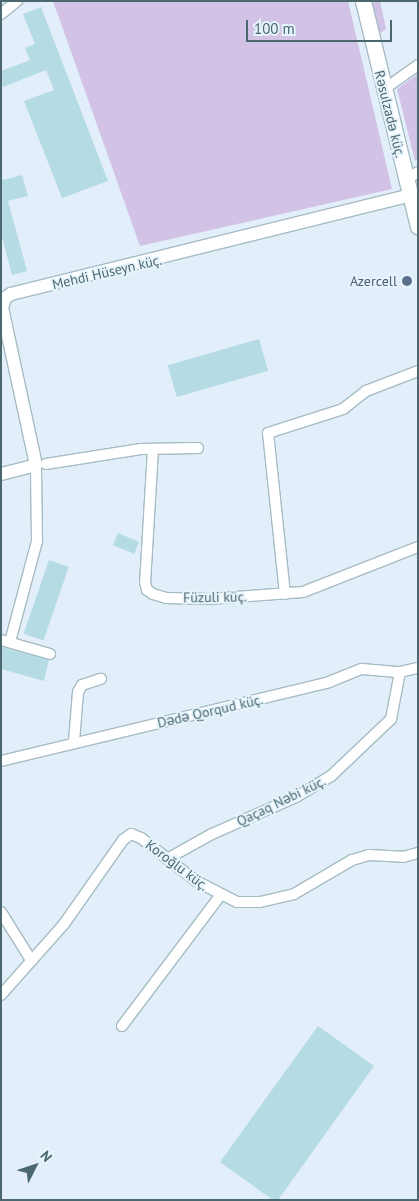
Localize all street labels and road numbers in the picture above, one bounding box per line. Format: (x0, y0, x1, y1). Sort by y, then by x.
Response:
street label: Rəsulzadə küç. (371, 69, 409, 159)
street label: Mehdi Hüseyn küç. (51, 251, 163, 293)
street label: Füzuli küç. (183, 588, 247, 606)
street label: Dədə Qorqud küç. (156, 691, 264, 731)
street label: Qaçaq Nəbi küç. (234, 772, 328, 830)
street label: Koroğlu küç. (142, 836, 212, 894)

